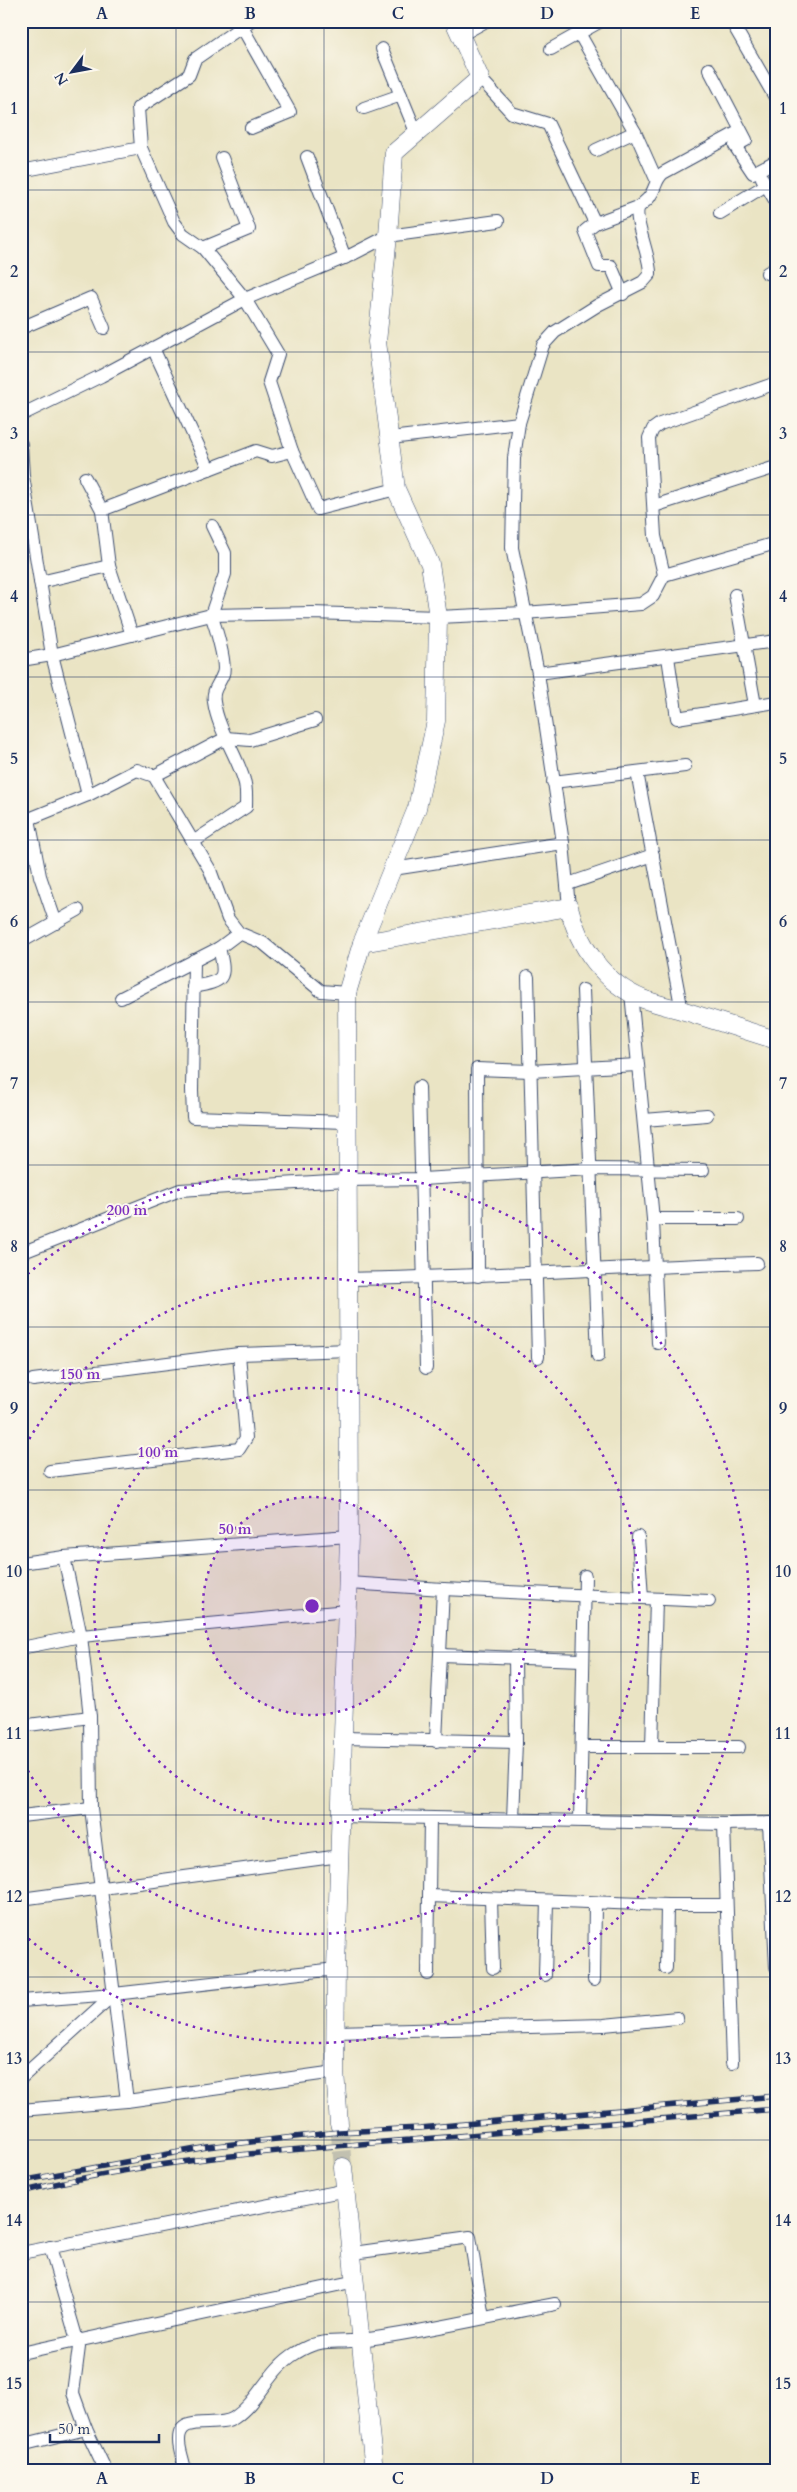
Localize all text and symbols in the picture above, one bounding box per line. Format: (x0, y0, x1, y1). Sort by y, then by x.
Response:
text: A (96, 3, 108, 25)
text: B (244, 3, 256, 25)
text: C (392, 3, 404, 25)
text: D (540, 3, 554, 25)
text: E (690, 3, 700, 25)
north arrow (48, 48, 98, 98)
text: N (50, 68, 73, 89)
text: 1 (10, 98, 18, 120)
text: 1 (779, 98, 787, 120)
text: 2 (10, 261, 18, 283)
text: 2 (779, 261, 787, 283)
text: 3 (10, 423, 18, 445)
text: 3 (779, 423, 787, 445)
text: 4 (10, 586, 18, 608)
text: 4 (779, 586, 787, 608)
text: 5 (10, 748, 18, 770)
text: 5 (779, 748, 787, 770)
text: 6 (10, 911, 18, 933)
text: 6 (779, 911, 787, 933)
text: 7 (10, 1073, 18, 1095)
text: 7 (779, 1073, 787, 1095)
text: 200 m (107, 1200, 148, 1220)
text: 8 (10, 1236, 18, 1258)
text: 8 (779, 1236, 787, 1258)
text: 150 m (60, 1364, 101, 1384)
text: 9 (10, 1398, 18, 1420)
text: 9 (779, 1398, 787, 1420)
text: 100 m (138, 1442, 179, 1462)
text: 50 m (218, 1519, 252, 1539)
text: 10 (6, 1561, 22, 1583)
text: 10 (775, 1561, 791, 1583)
centre of rings (303, 1597, 321, 1615)
text: 11 (6, 1723, 22, 1745)
text: 11 (775, 1723, 791, 1745)
text: 12 (6, 1886, 22, 1908)
text: 12 (775, 1886, 791, 1908)
text: 13 (6, 2048, 22, 2070)
text: 13 (775, 2048, 791, 2070)
text: 14 (6, 2210, 22, 2232)
text: 14 (775, 2210, 791, 2232)
text: 15 (6, 2373, 22, 2395)
text: 15 (775, 2373, 791, 2395)
scale bar (50, 2412, 159, 2444)
text: 50 m (58, 2419, 90, 2439)
text: A (96, 2468, 108, 2490)
text: B (244, 2468, 256, 2490)
text: C (392, 2468, 404, 2490)
text: D (540, 2468, 554, 2490)
text: E (690, 2468, 700, 2490)

